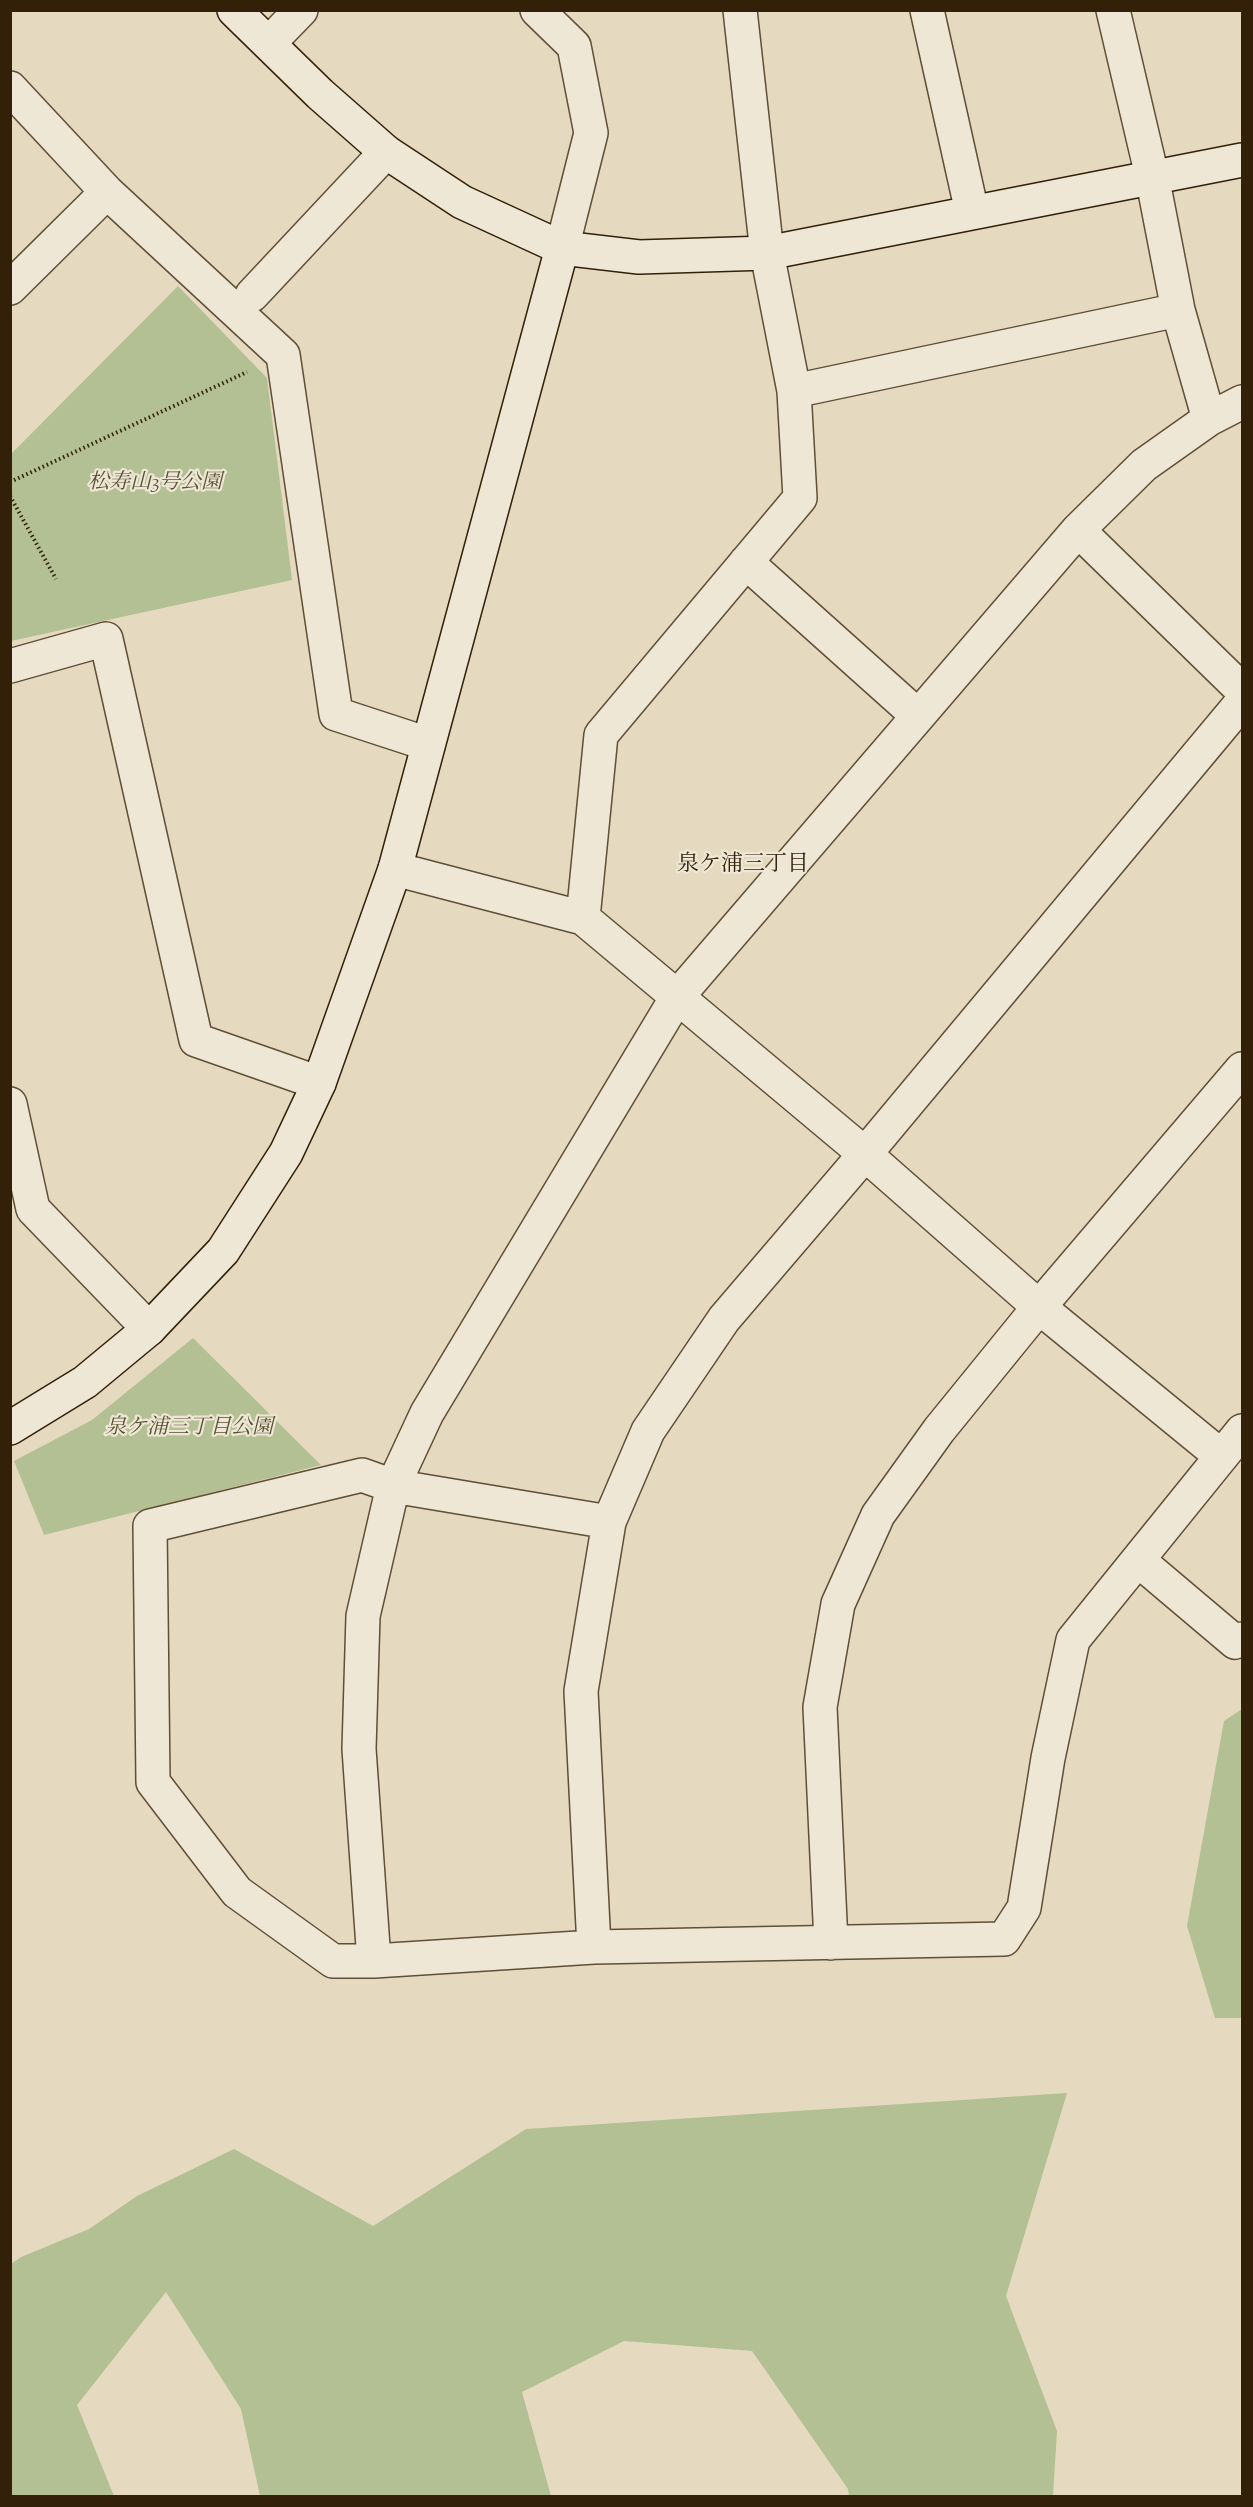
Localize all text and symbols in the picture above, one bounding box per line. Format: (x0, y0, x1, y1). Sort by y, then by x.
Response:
park label: 松寿山3号公園 (88, 471, 222, 497)
district label: 泉ケ浦三丁目 (677, 853, 809, 879)
park label: 泉ケ浦三丁目公園 (105, 1416, 273, 1442)

